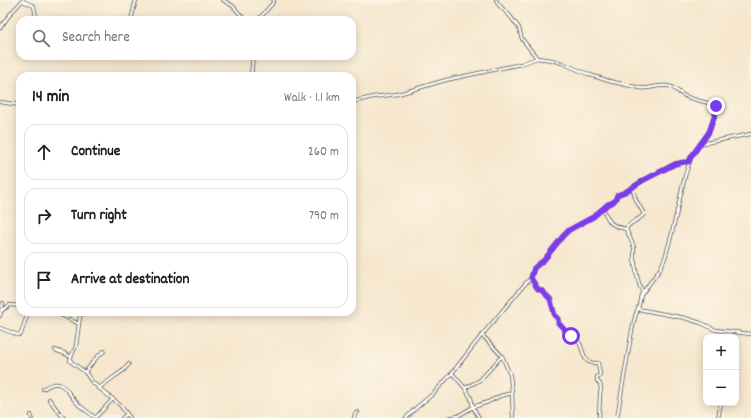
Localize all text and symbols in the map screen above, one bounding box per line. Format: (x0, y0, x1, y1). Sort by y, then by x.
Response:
search box (16, 16, 356, 60)
icon: search (30, 27, 52, 49)
text: Search here (62, 27, 130, 49)
text: 14 min (32, 86, 69, 110)
text: Walk · 1.1 km (284, 89, 340, 108)
route end (707, 97, 725, 115)
icon: ahead (33, 141, 55, 163)
text: Continue (71, 141, 120, 163)
text: 260 m (308, 143, 339, 162)
icon: right (33, 205, 55, 227)
text: Turn right (71, 205, 127, 227)
text: 790 m (309, 207, 339, 226)
icon: arrive (33, 269, 55, 291)
text: Arrive at destination (71, 269, 189, 291)
route start (562, 327, 580, 345)
map controls (703, 334, 739, 406)
button: + (703, 334, 739, 370)
button: − (703, 370, 739, 406)

